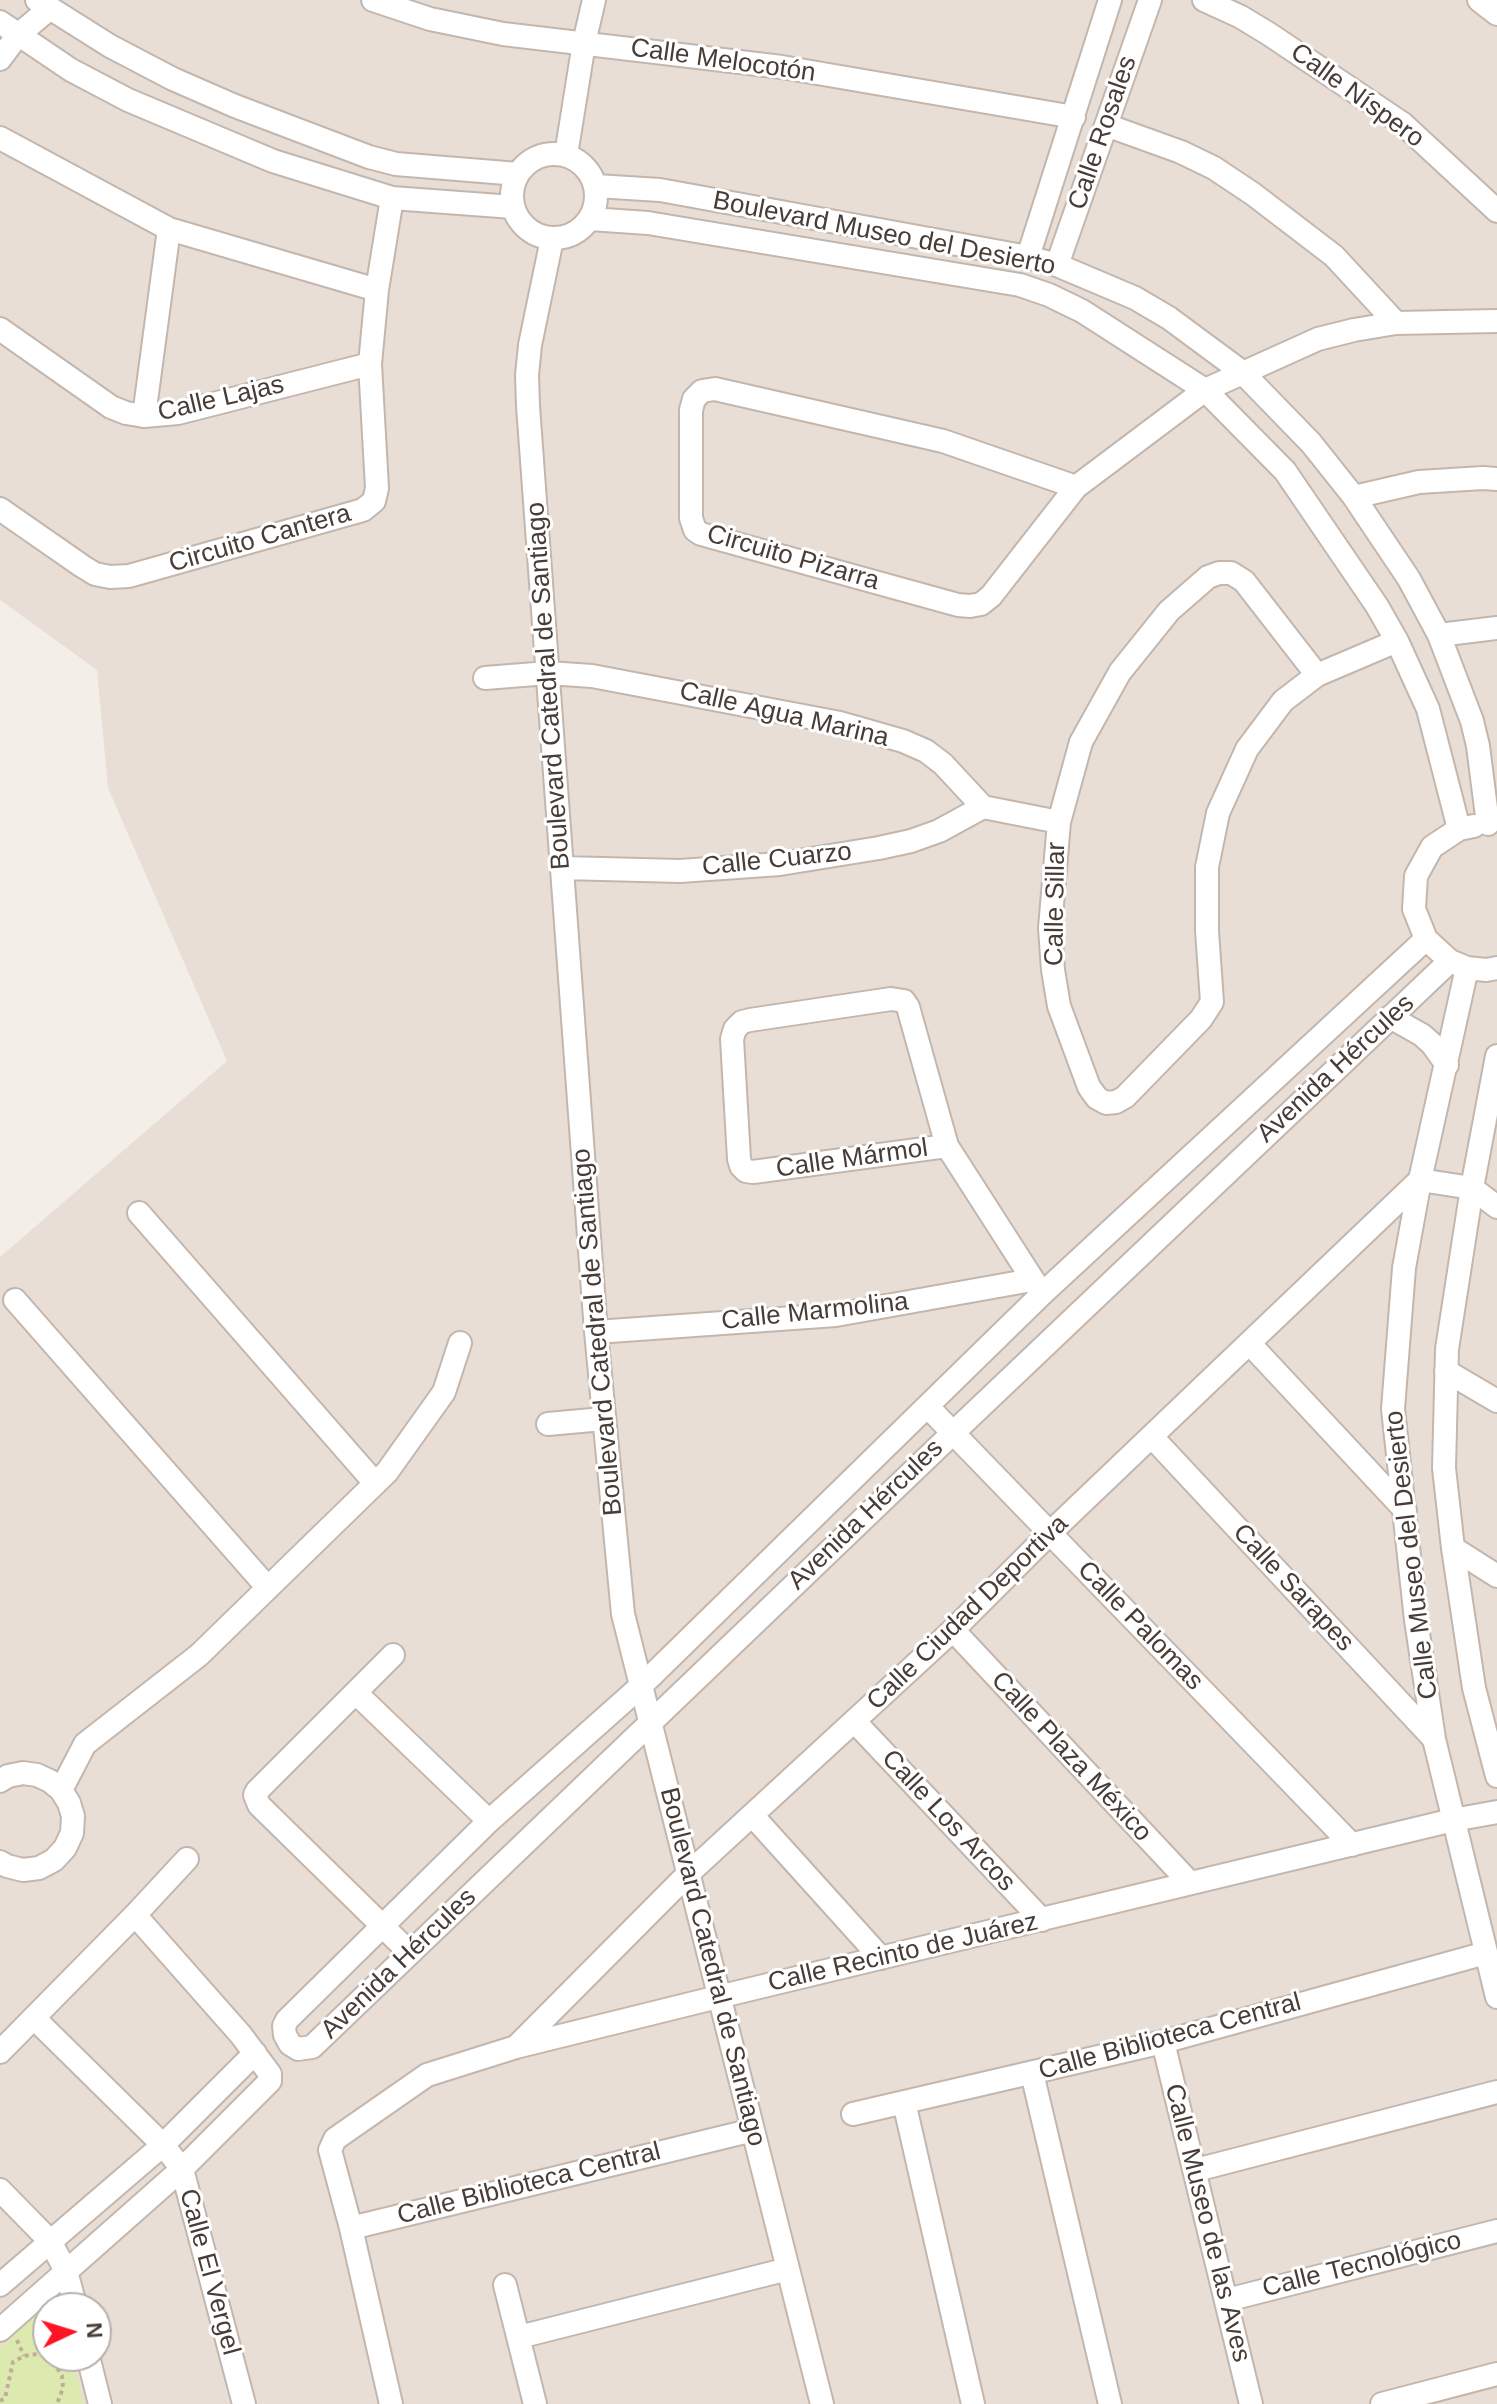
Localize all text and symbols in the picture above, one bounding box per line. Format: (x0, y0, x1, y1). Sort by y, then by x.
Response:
street label: Calle Melocotón (629, 33, 817, 89)
street label: Calle Níspero (1284, 37, 1430, 155)
street label: Calle Rosales (1062, 52, 1144, 214)
street label: Boulevard Museo del Desierto (710, 185, 1058, 283)
street label: Calle Lajas (155, 369, 287, 429)
street label: Circuito Cantera (165, 498, 355, 580)
street label: Boulevard Catedral de Santiago (521, 501, 577, 871)
street label: Circuito Pizarra (703, 519, 883, 597)
street label: Calle Agua Marina (676, 676, 892, 754)
street label: Calle Cuarzo (701, 837, 853, 883)
street label: Calle Sillar (1039, 842, 1073, 966)
street label: Avenida Hércules (1251, 988, 1421, 1150)
street label: Calle Mármol (774, 1133, 930, 1185)
street label: Boulevard Catedral de Santiago (566, 1147, 630, 1517)
street label: Calle Marmolina (720, 1287, 910, 1337)
street label: Calle Museo del Desierto (1379, 1409, 1445, 1701)
street label: Avenida Hércules (782, 1433, 950, 1597)
street label: Calle Ciudad Deportiva (861, 1509, 1075, 1717)
street label: Calle Sarapes (1226, 1518, 1360, 1658)
street label: Calle Palomas (1071, 1555, 1209, 1697)
street label: Calle Plaza México (984, 1666, 1158, 1848)
street label: Calle Los Arcos (875, 1744, 1021, 1898)
street label: Boulevard Catedral de Santiago (652, 1784, 772, 2150)
street label: Avenida Hércules (315, 1882, 483, 2046)
street label: Calle Recinto de Juárez (765, 1907, 1041, 1999)
street label: Calle Biblioteca Central (1035, 1987, 1305, 2087)
street label: Calle Museo de las Aves (1157, 2081, 1257, 2365)
street label: Calle Biblioteca Central (394, 2136, 664, 2232)
street label: Calle El Vergel (172, 2186, 246, 2358)
street label: Calle Tecnológico (1259, 2225, 1465, 2305)
north arrow (32, 2292, 112, 2372)
text: N (81, 2322, 107, 2339)

